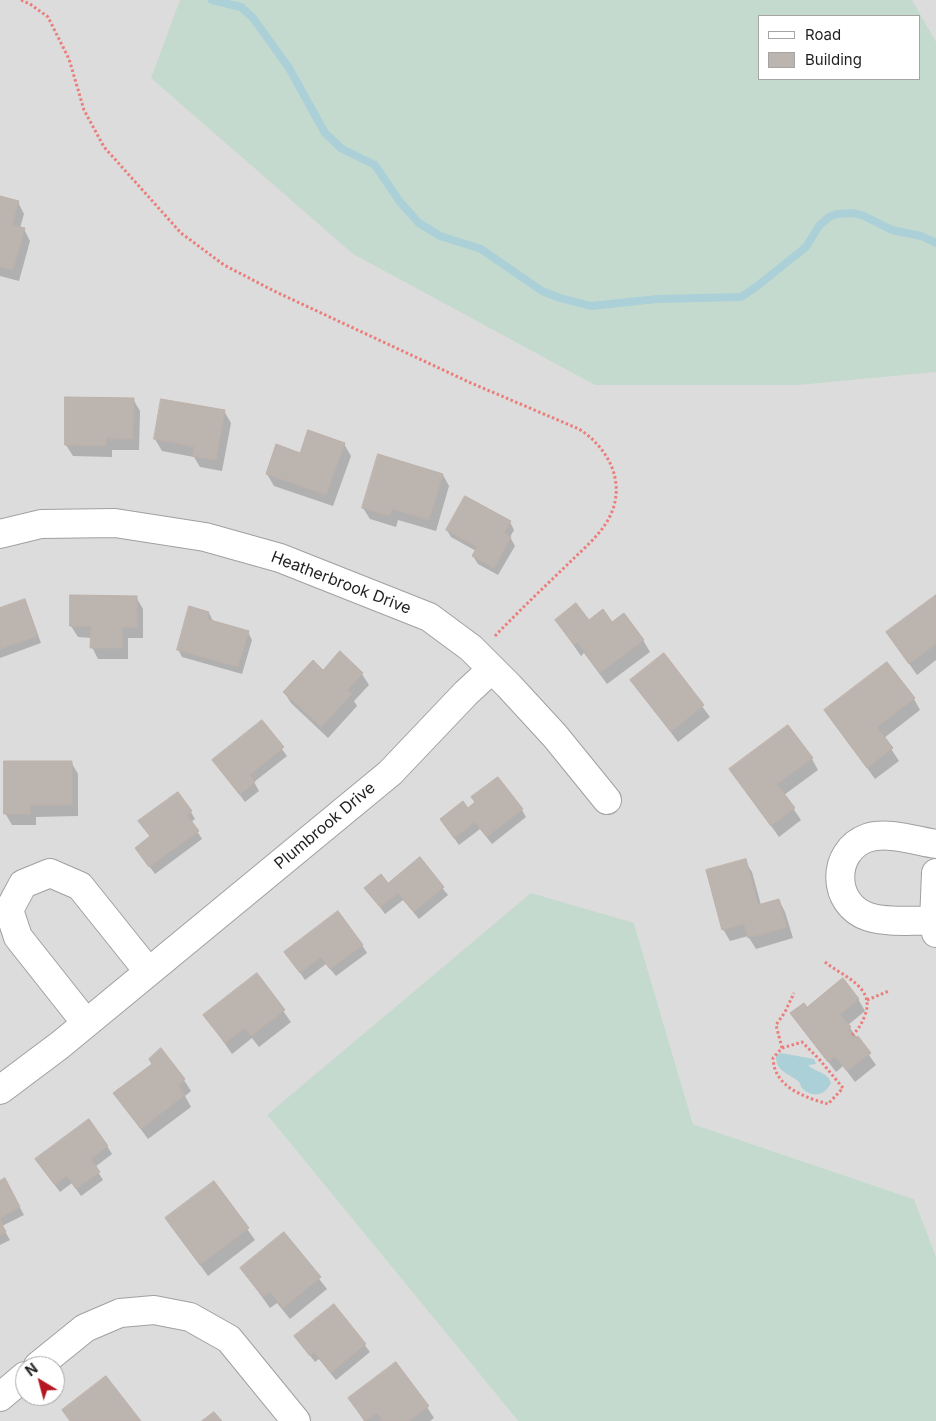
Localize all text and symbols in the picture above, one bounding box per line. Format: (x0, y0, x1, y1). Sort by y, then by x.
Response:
legend (758, 15, 921, 80)
text: Road (805, 25, 841, 44)
text: Building (805, 50, 862, 69)
street label: Heatherbrook Drive (268, 547, 414, 619)
street label: Plumbrook Drive (271, 778, 379, 874)
north arrow (15, 1356, 65, 1406)
text: N (22, 1359, 41, 1379)

